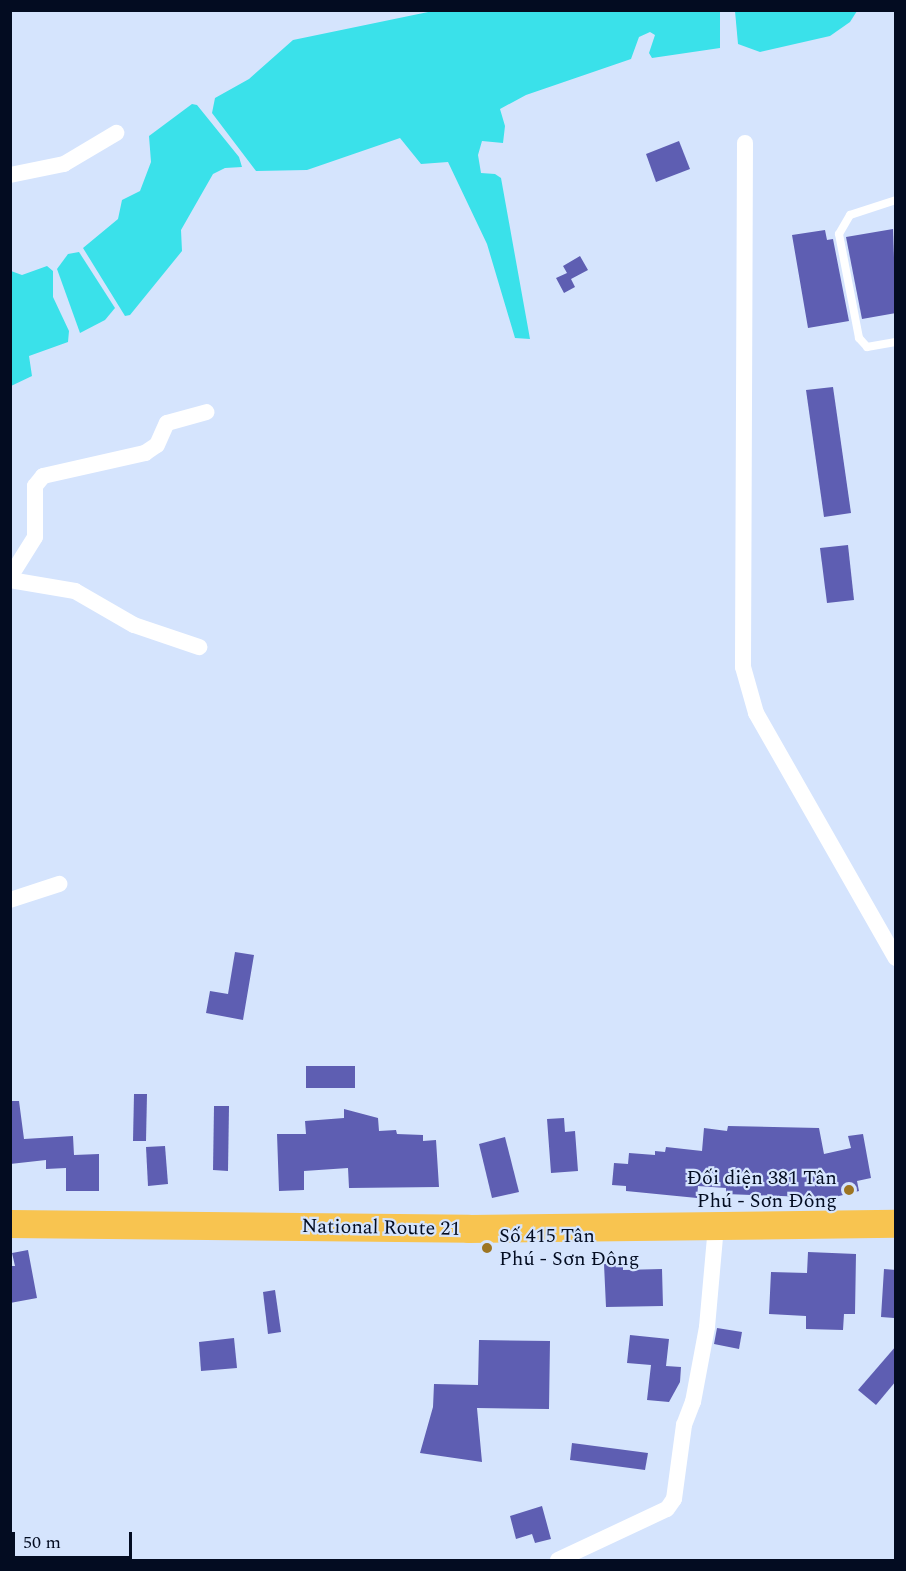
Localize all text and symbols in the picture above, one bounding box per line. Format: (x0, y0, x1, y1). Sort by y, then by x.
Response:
place label: Đối diện 381 Tân Phú - Sơn Đông (687, 1166, 837, 1213)
marker: Đối diện 381 Tân Phú - Sơn Đông (842, 1183, 856, 1197)
street label: National Route 21 (301, 1215, 461, 1241)
place label: Số 415 Tân Phú - Sơn Đông (499, 1224, 639, 1271)
marker: Số 415 Tân Phú - Sơn Đông (480, 1241, 494, 1255)
scale bar (15, 1520, 135, 1558)
text: 50 m (23, 1529, 61, 1556)

